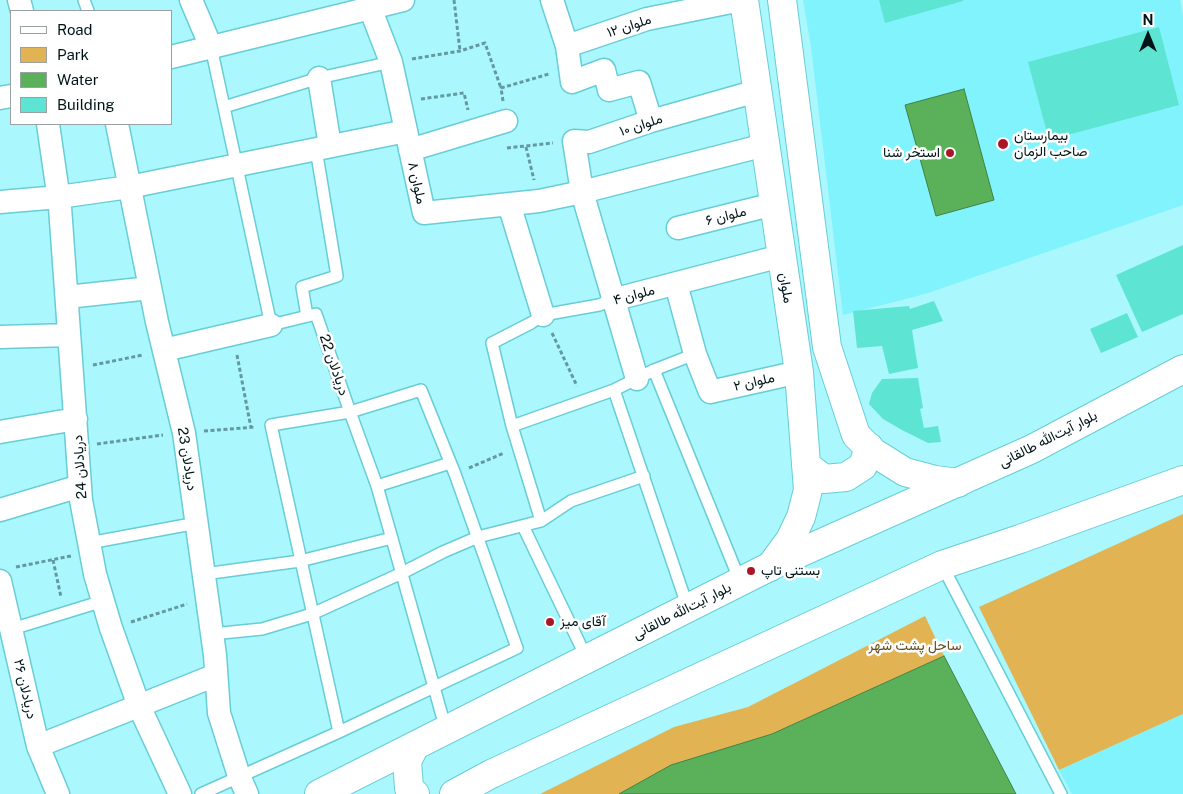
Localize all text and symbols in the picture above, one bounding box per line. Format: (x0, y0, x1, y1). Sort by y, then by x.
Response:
legend (10, 10, 172, 125)
north arrow (1123, 10, 1173, 60)
street label: ملوان ۱۲ (605, 11, 653, 41)
text: N (1143, 12, 1153, 28)
text: Road (57, 21, 93, 38)
text: Park (57, 46, 89, 63)
text: Water (57, 71, 99, 88)
text: Building (57, 96, 115, 113)
street label: ملوان ۱۰ (617, 110, 665, 140)
place label: بیمارستان صاحب الزمان (1014, 128, 1087, 160)
marker: بیمارستان صاحب الزمان (996, 137, 1010, 151)
place label: استخر شنا (883, 145, 940, 161)
marker: استخر شنا (944, 147, 956, 159)
street label: ملوان ۸ (404, 160, 430, 206)
street label: ملوان ۶ (704, 203, 748, 229)
street label: ملوان (775, 271, 797, 305)
street label: ملوان ۴ (611, 281, 657, 309)
street label: دریادلان 22 (316, 332, 352, 398)
street label: ملوان ۲ (732, 369, 776, 395)
street label: بلوار آیت‌الله طالقانی (996, 407, 1100, 471)
street label: دریادلان 23 (174, 426, 200, 492)
street label: دریادلان 24 (69, 434, 91, 500)
place label: بستنی تاپ (761, 563, 820, 579)
marker: بستنی تاپ (745, 565, 757, 577)
street label: بلوار آیت‌الله طالقانی (630, 579, 734, 643)
place label: آقای میز (560, 614, 606, 630)
marker: آقای میز (544, 616, 556, 628)
park label: ساحل پشت شهر (869, 638, 961, 654)
street label: دریادلان ۲۶ (10, 657, 40, 721)

